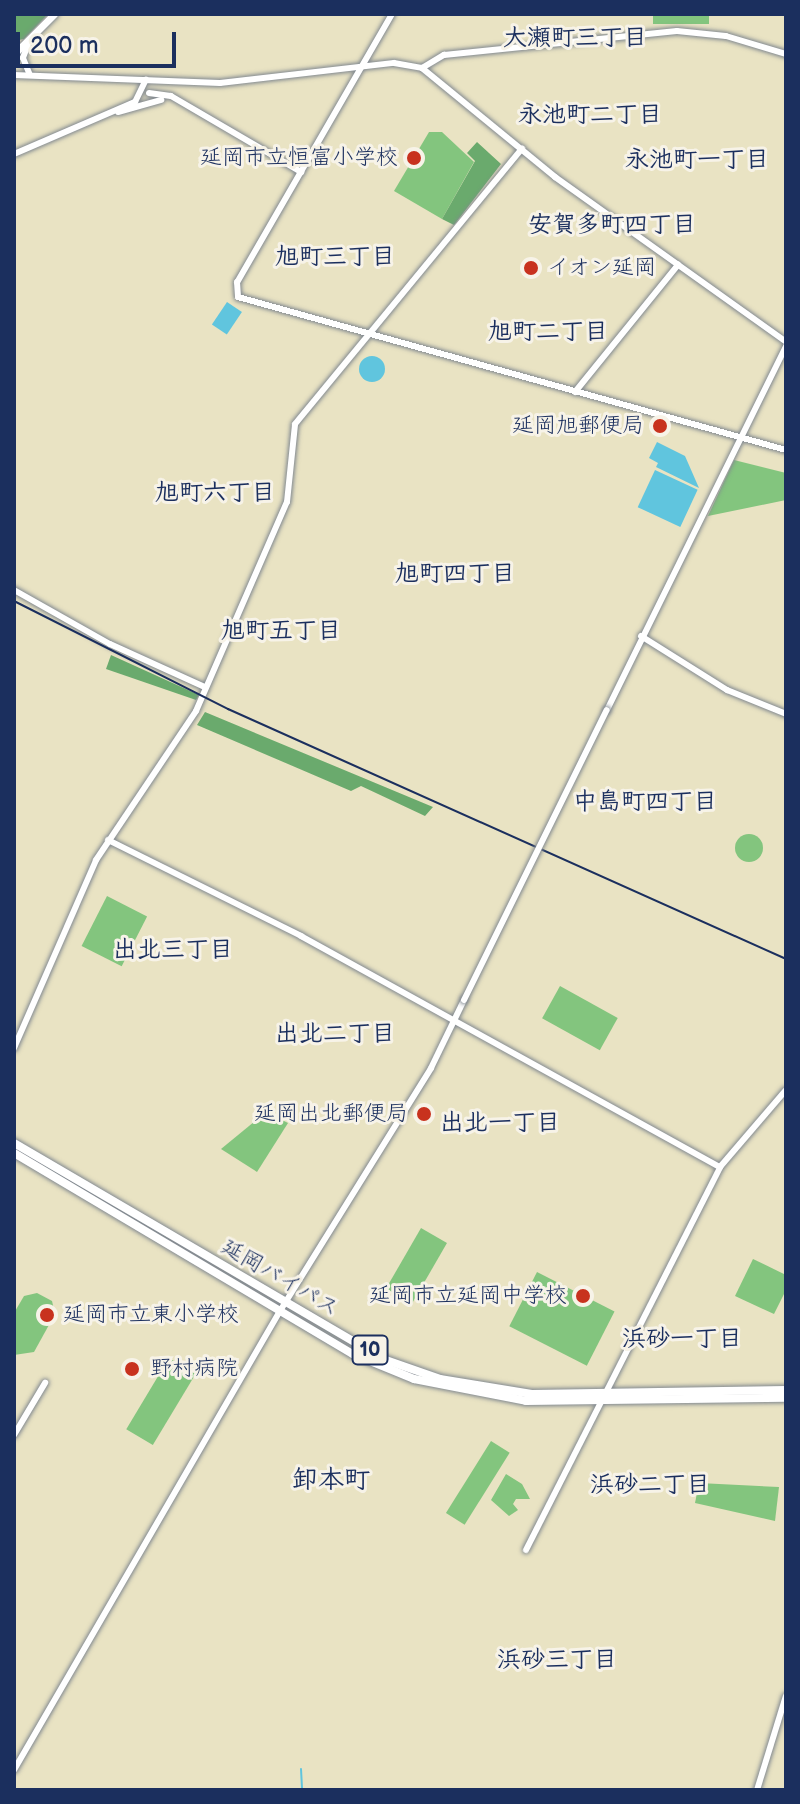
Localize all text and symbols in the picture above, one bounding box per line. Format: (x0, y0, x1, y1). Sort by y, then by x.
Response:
scale bar (20, 16, 180, 66)
district label: 大瀬町三丁目 (503, 24, 647, 52)
text: 200 m (30, 31, 99, 60)
district label: 永池町二丁目 (518, 101, 662, 129)
place label: 延岡市立恒富小学校 (200, 145, 398, 171)
district label: 永池町一丁目 (625, 146, 769, 174)
marker: 延岡市立恒富小学校 (405, 149, 423, 167)
district label: 安賀多町四丁目 (528, 211, 696, 239)
district label: 旭町三丁目 (275, 243, 395, 271)
place label: イオン延岡 (547, 255, 657, 281)
marker: イオン延岡 (522, 259, 540, 277)
district label: 旭町二丁目 (488, 318, 608, 346)
place label: 延岡旭郵便局 (512, 413, 644, 439)
marker: 延岡旭郵便局 (651, 417, 669, 435)
district label: 旭町六丁目 (155, 479, 275, 507)
district label: 旭町四丁目 (395, 560, 515, 588)
district label: 旭町五丁目 (221, 617, 341, 645)
district label: 中島町四丁目 (573, 788, 717, 816)
district label: 出北三丁目 (113, 936, 233, 964)
district label: 出北二丁目 (275, 1020, 395, 1048)
place label: 延岡出北郵便局 (254, 1101, 408, 1127)
marker: 延岡出北郵便局 (415, 1105, 433, 1123)
district label: 出北一丁目 (440, 1109, 560, 1137)
street label: 延岡バイパス (216, 1234, 344, 1322)
place label: 延岡市立延岡中学校 (369, 1283, 567, 1309)
marker: 延岡市立延岡中学校 (574, 1287, 592, 1305)
place label: 延岡市立東小学校 (63, 1302, 239, 1328)
marker: 延岡市立東小学校 (38, 1306, 56, 1324)
district label: 浜砂一丁目 (622, 1325, 742, 1353)
road number: 10 (350, 1334, 390, 1366)
place label: 野村病院 (150, 1356, 238, 1382)
marker: 野村病院 (121, 1358, 143, 1380)
district label: 卸本町 (292, 1465, 370, 1497)
district label: 浜砂二丁目 (590, 1471, 710, 1499)
district label: 浜砂三丁目 (497, 1646, 617, 1674)

